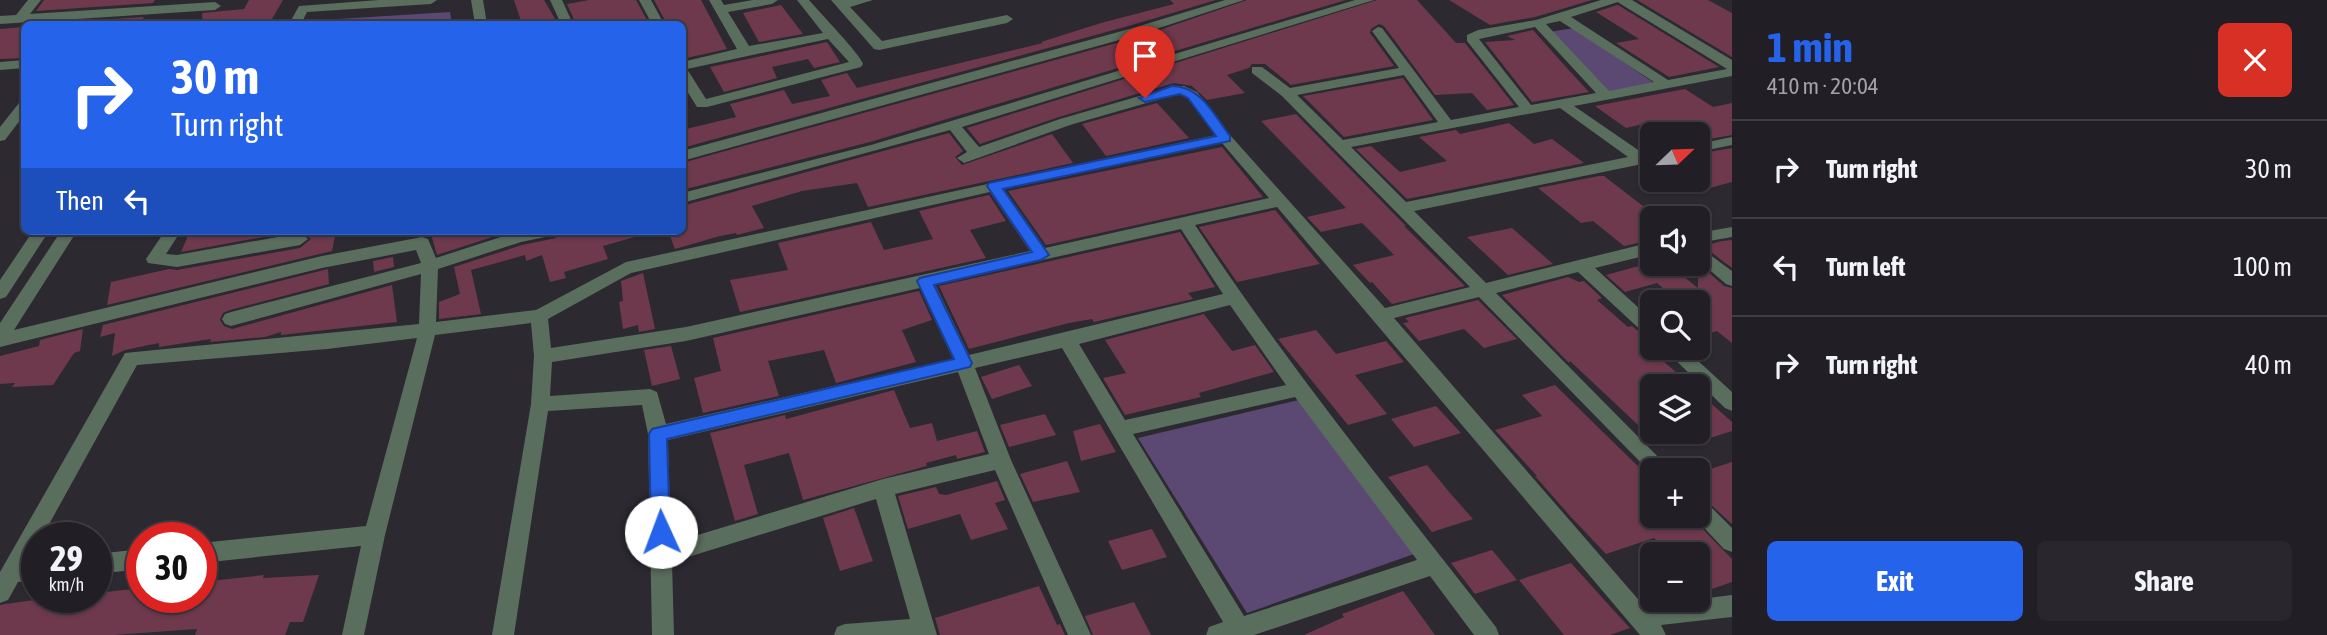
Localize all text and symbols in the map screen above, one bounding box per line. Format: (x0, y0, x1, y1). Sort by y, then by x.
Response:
text: 1 min (1767, 23, 1853, 71)
button: close (2218, 23, 2292, 97)
pin (1115, 26, 1175, 98)
icon: arrive (1126, 37, 1164, 75)
text: 30 m (171, 48, 259, 104)
icon: right (56, 49, 147, 140)
text: 410 m · 20:04 (1767, 73, 1879, 99)
text: Turn right (171, 106, 284, 143)
north arrow (1640, 122, 1710, 192)
map controls (1640, 122, 1710, 612)
icon: right (1767, 150, 1805, 188)
text: Turn right (1826, 154, 1917, 184)
text: 30 m (2245, 154, 2292, 184)
icon: left (118, 182, 156, 220)
text: Then (56, 186, 104, 216)
button: sound (1640, 206, 1710, 276)
icon: left (1767, 248, 1805, 286)
text: Turn left (1826, 252, 1906, 282)
text: 100 m (2233, 252, 2292, 282)
button: search (1640, 290, 1710, 360)
icon: right (1767, 346, 1805, 384)
text: Turn right (1826, 350, 1917, 380)
text: 40 m (2245, 350, 2292, 380)
button: layers (1640, 374, 1710, 444)
button: + (1640, 458, 1710, 528)
position arrow (624, 495, 698, 569)
speed limit sign: 30 (126, 522, 217, 613)
text: 29 (50, 538, 83, 578)
button: Exit (1767, 541, 2023, 621)
button: Share (2037, 541, 2292, 621)
button: − (1640, 542, 1710, 612)
text: km/h (49, 574, 84, 595)

